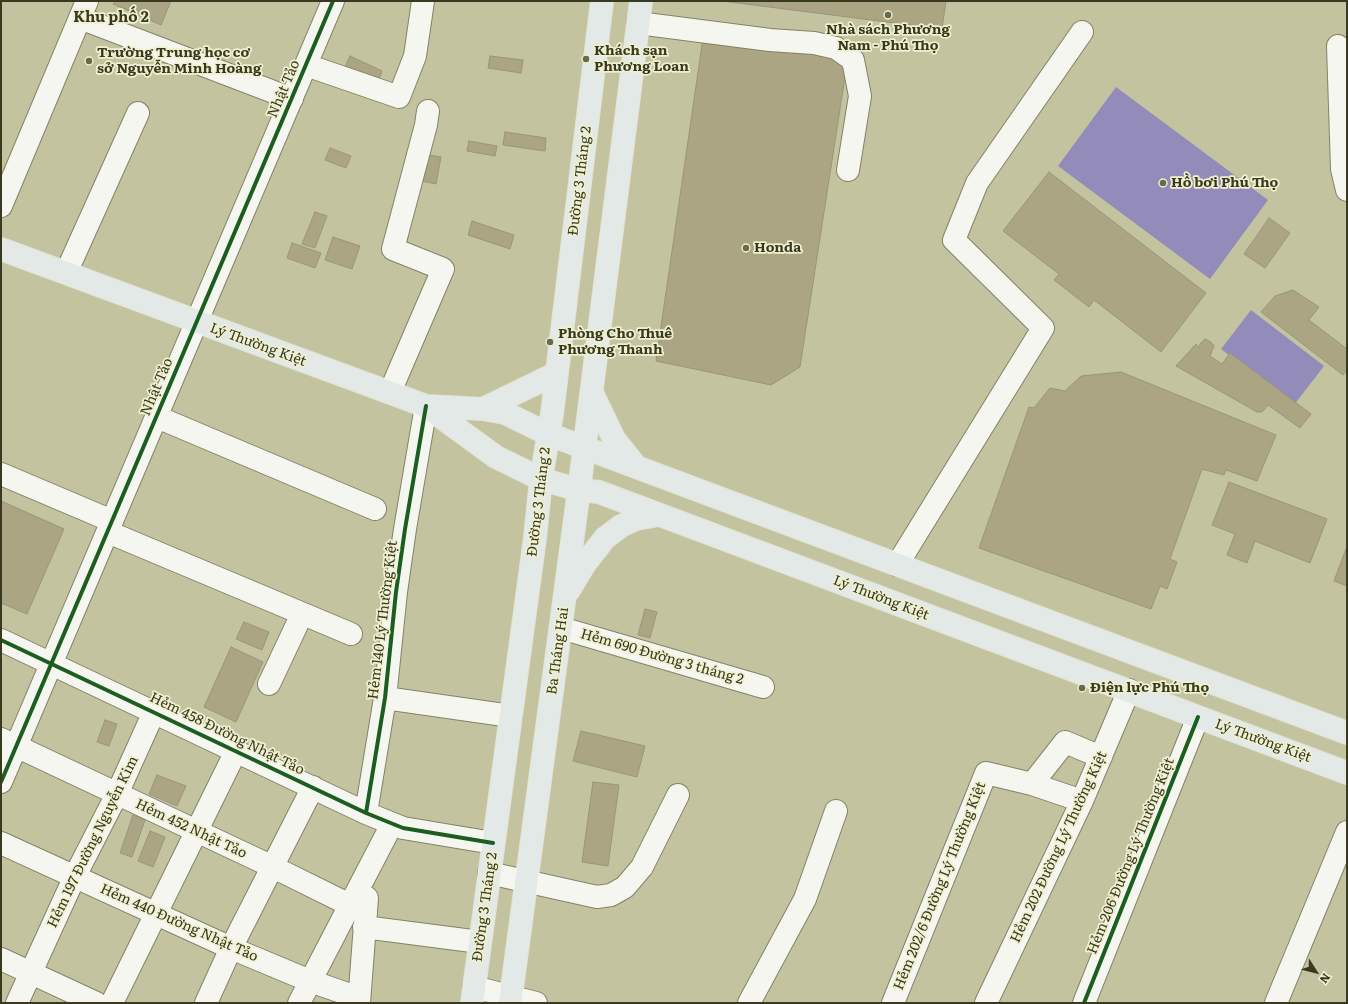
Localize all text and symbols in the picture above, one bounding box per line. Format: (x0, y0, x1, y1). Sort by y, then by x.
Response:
district label: Khu phố 2 (73, 9, 149, 27)
marker: Nhà sách Phương Nam - Phú Thọ (883, 10, 893, 20)
place label: Nhà sách Phương Nam - Phú Thọ (826, 22, 950, 54)
place label: Khách sạn Phương Loan (594, 43, 689, 76)
place label: Trường Trung học cơ sở Nguyễn Minh Hoàng (97, 45, 262, 78)
marker: Khách sạn Phương Loan (581, 54, 591, 64)
marker: Trường Trung học cơ sở Nguyễn Minh Hoàng (84, 56, 94, 66)
street label: Nhật Tảo (264, 57, 304, 121)
street label: Đường 3 Tháng 2 (565, 125, 595, 237)
place label: Hồ bơi Phú Thọ (1171, 175, 1278, 191)
marker: Hồ bơi Phú Thọ (1158, 178, 1168, 188)
place label: Honda (754, 240, 801, 256)
marker: Honda (741, 243, 751, 253)
street label: Lý Thường Kiệt (208, 320, 308, 370)
place label: Phòng Cho Thuê Phương Thanh (558, 326, 672, 358)
marker: Phòng Cho Thuê Phương Thanh (545, 337, 555, 347)
street label: Nhật Tảo (137, 355, 177, 419)
street label: Đường 3 Tháng 2 (524, 446, 554, 558)
street label: Hẻm 140 Lý Thường Kiệt (365, 540, 401, 700)
street label: Lý Thường Kiệt (831, 572, 931, 624)
street label: Ba Tháng Hai (544, 606, 572, 696)
street label: Hẻm 690 Đường 3 tháng 2 (579, 626, 745, 688)
place label: Điện lực Phú Thọ (1090, 680, 1209, 696)
marker: Điện lực Phú Thọ (1077, 683, 1087, 693)
street label: Hẻm 458 Đường Nhật Tảo (147, 689, 307, 779)
street label: Lý Thường Kiệt (1213, 716, 1313, 766)
street label: Hẻm 202 Đường Lý Thường Kiệt (1007, 748, 1111, 946)
street label: Hẻm 197 Đường Nguyễn Kim (44, 753, 142, 931)
street label: Hẻm 206 Đường Lý Thường Kiệt (1084, 755, 1178, 957)
street label: Hẻm 202/6 Đường Lý Thường Kiệt (890, 779, 990, 993)
street label: Hẻm 452 Nhật Tảo (133, 796, 249, 862)
street label: Đường 3 Tháng 2 (469, 851, 501, 963)
street label: Hẻm 440 Đường Nhật Tảo (97, 881, 261, 965)
north arrow (1296, 952, 1336, 992)
text: N (1317, 971, 1335, 987)

